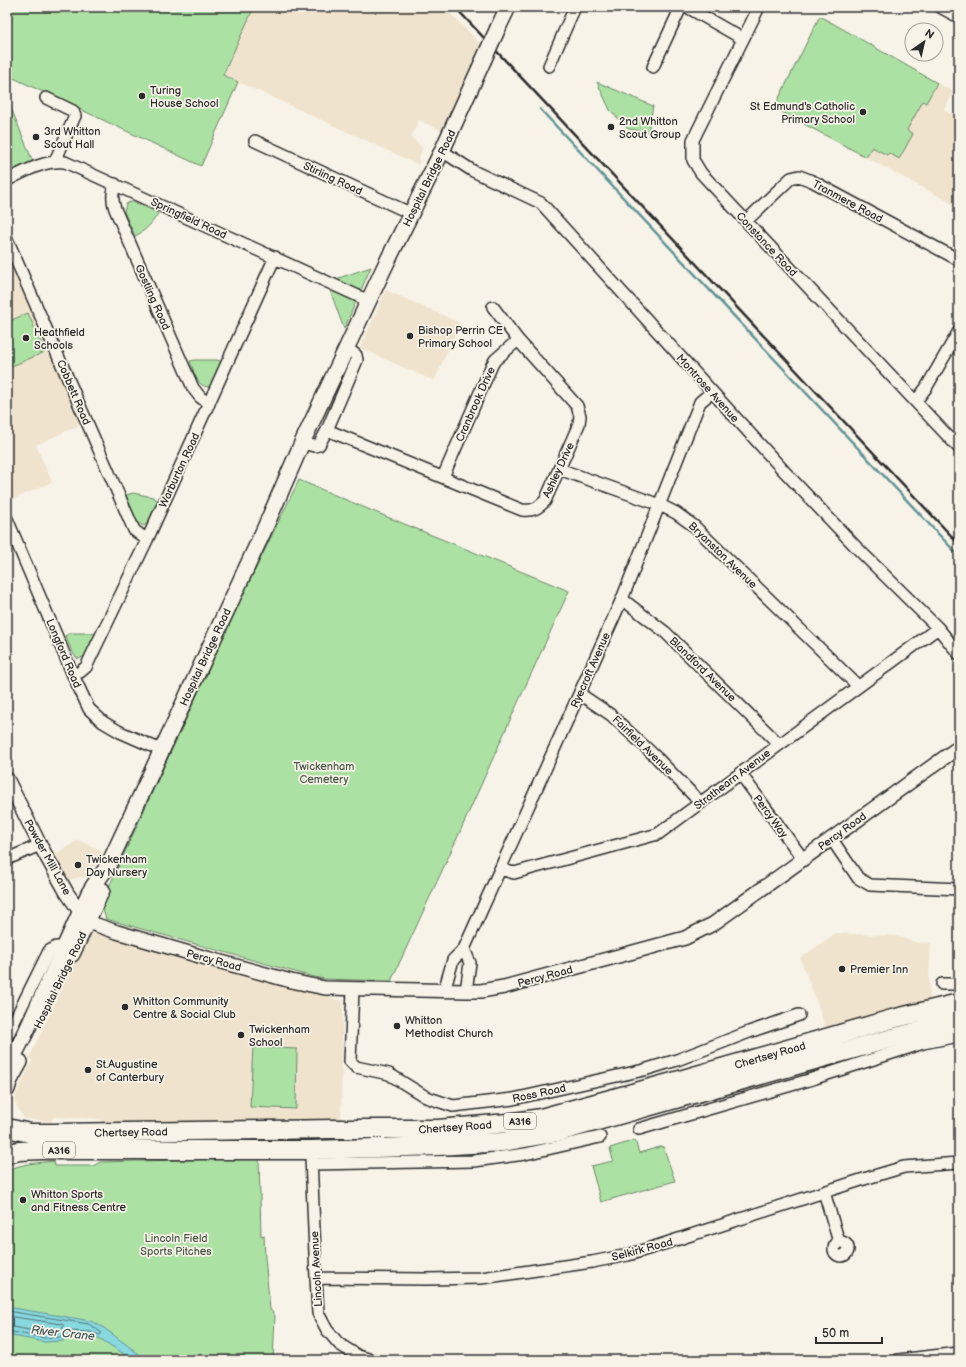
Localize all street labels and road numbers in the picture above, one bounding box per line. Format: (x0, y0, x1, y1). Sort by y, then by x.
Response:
street label: Hospital Bridge Road (400, 128, 459, 229)
street label: Stirling Road (301, 159, 364, 198)
street label: Tranmere Road (810, 177, 885, 225)
street label: Springfield Road (149, 195, 229, 242)
street label: Constance Road (734, 210, 800, 279)
street label: Gostling Road (132, 262, 173, 332)
street label: Montrose Avenue (674, 352, 742, 425)
street label: Cobbett Road (54, 358, 93, 427)
street label: Cranbrook Drive (453, 364, 498, 444)
street label: Warburton Road (156, 431, 202, 510)
street label: Ashley Drive (540, 440, 577, 500)
street label: Bryanston Avenue (686, 519, 760, 592)
street label: Hospital Bridge Road (177, 606, 234, 708)
street label: Longford Road (43, 617, 84, 690)
street label: Ryecroft Avenue (568, 630, 613, 710)
street label: Blandford Avenue (667, 634, 739, 705)
street label: Fairfield Avenue (610, 713, 676, 778)
street label: Strathearn Avenue (692, 746, 773, 812)
street label: Percy Way (751, 792, 791, 840)
street label: Percy Road (816, 810, 869, 853)
street label: Powder Mill Lane (21, 817, 74, 898)
street label: Hospital Bridge Road (31, 930, 90, 1031)
street label: Percy Road (185, 947, 243, 974)
street label: Percy Road (516, 963, 574, 990)
street label: Chertsey Road (733, 1039, 807, 1072)
street label: Ross Road (511, 1081, 567, 1106)
road number: A316 (504, 1113, 536, 1129)
street label: Chertsey Road (418, 1118, 492, 1137)
street label: Chertsey Road (94, 1125, 168, 1140)
road number: A316 (43, 1142, 75, 1158)
street label: Lincoln Avenue (308, 1230, 325, 1307)
street label: Selkirk Road (610, 1235, 674, 1264)

